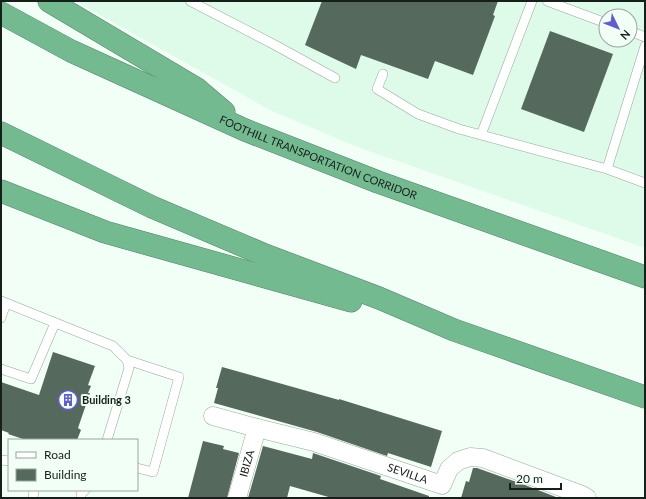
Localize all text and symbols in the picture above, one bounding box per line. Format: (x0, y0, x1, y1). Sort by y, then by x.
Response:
north arrow (598, 8, 638, 48)
text: N (618, 28, 633, 43)
street label: FOOTHILL TRANSPORTATION CORRIDOR (218, 112, 419, 201)
building icon: Building 3 (57, 389, 79, 411)
place label: Building 3 (82, 393, 131, 406)
legend (8, 439, 138, 491)
text: Road (44, 447, 71, 462)
street label: IBIZA (236, 448, 257, 478)
street label: SEVILLA (386, 460, 430, 486)
scale bar (510, 465, 561, 491)
text: Building (44, 467, 87, 482)
text: 20 m (516, 471, 543, 486)

